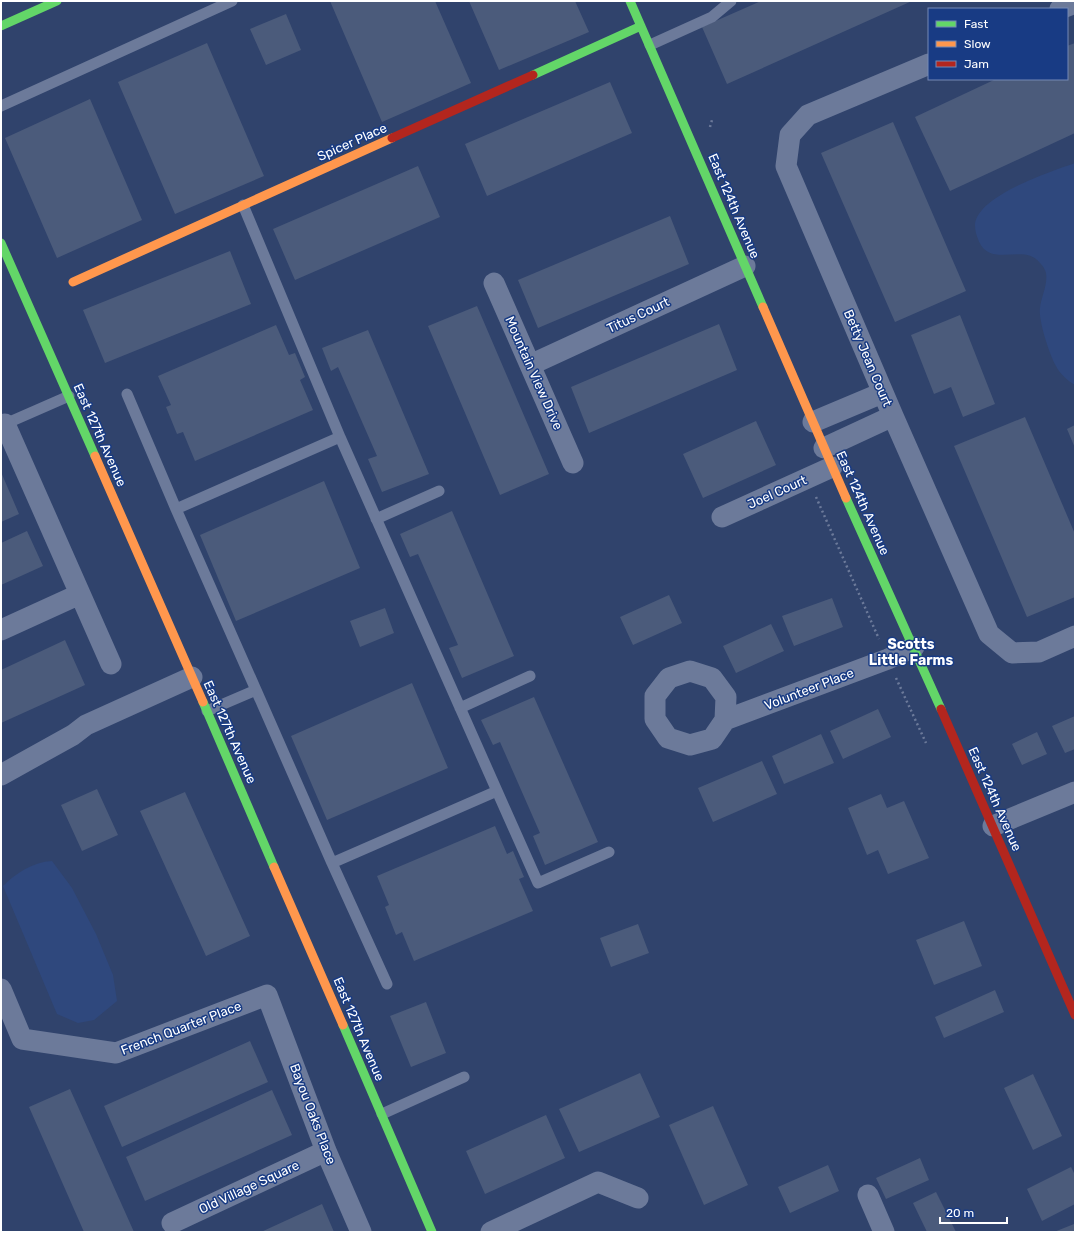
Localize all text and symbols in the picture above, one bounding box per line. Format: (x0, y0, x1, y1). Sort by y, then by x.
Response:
legend (928, 8, 1068, 80)
text: Fast (964, 17, 988, 31)
text: Slow (964, 37, 991, 51)
text: Jam (964, 57, 989, 71)
street label: Spicer Place (315, 120, 389, 164)
street label: East 124th Avenue (705, 151, 763, 261)
street label: Titus Court (604, 294, 672, 336)
street label: Betty Jean Court (841, 307, 895, 409)
street label: Mountain View Drive (502, 314, 566, 432)
street label: East 127th Avenue (71, 381, 129, 489)
street label: East 124th Avenue (833, 449, 893, 557)
street label: Joel Court (745, 472, 809, 512)
district label: Scotts Little Farms (869, 636, 953, 669)
street label: Volunteer Place (762, 665, 856, 713)
street label: East 127th Avenue (201, 678, 259, 786)
street label: East 124th Avenue (965, 745, 1025, 853)
street label: East 127th Avenue (330, 975, 388, 1083)
street label: French Quarter Place (119, 998, 243, 1058)
street label: Bayou Oaks Place (287, 1062, 339, 1166)
street label: Old Village Square (197, 1157, 302, 1218)
scale bar (940, 1199, 1007, 1225)
text: 20 m (946, 1206, 974, 1220)

